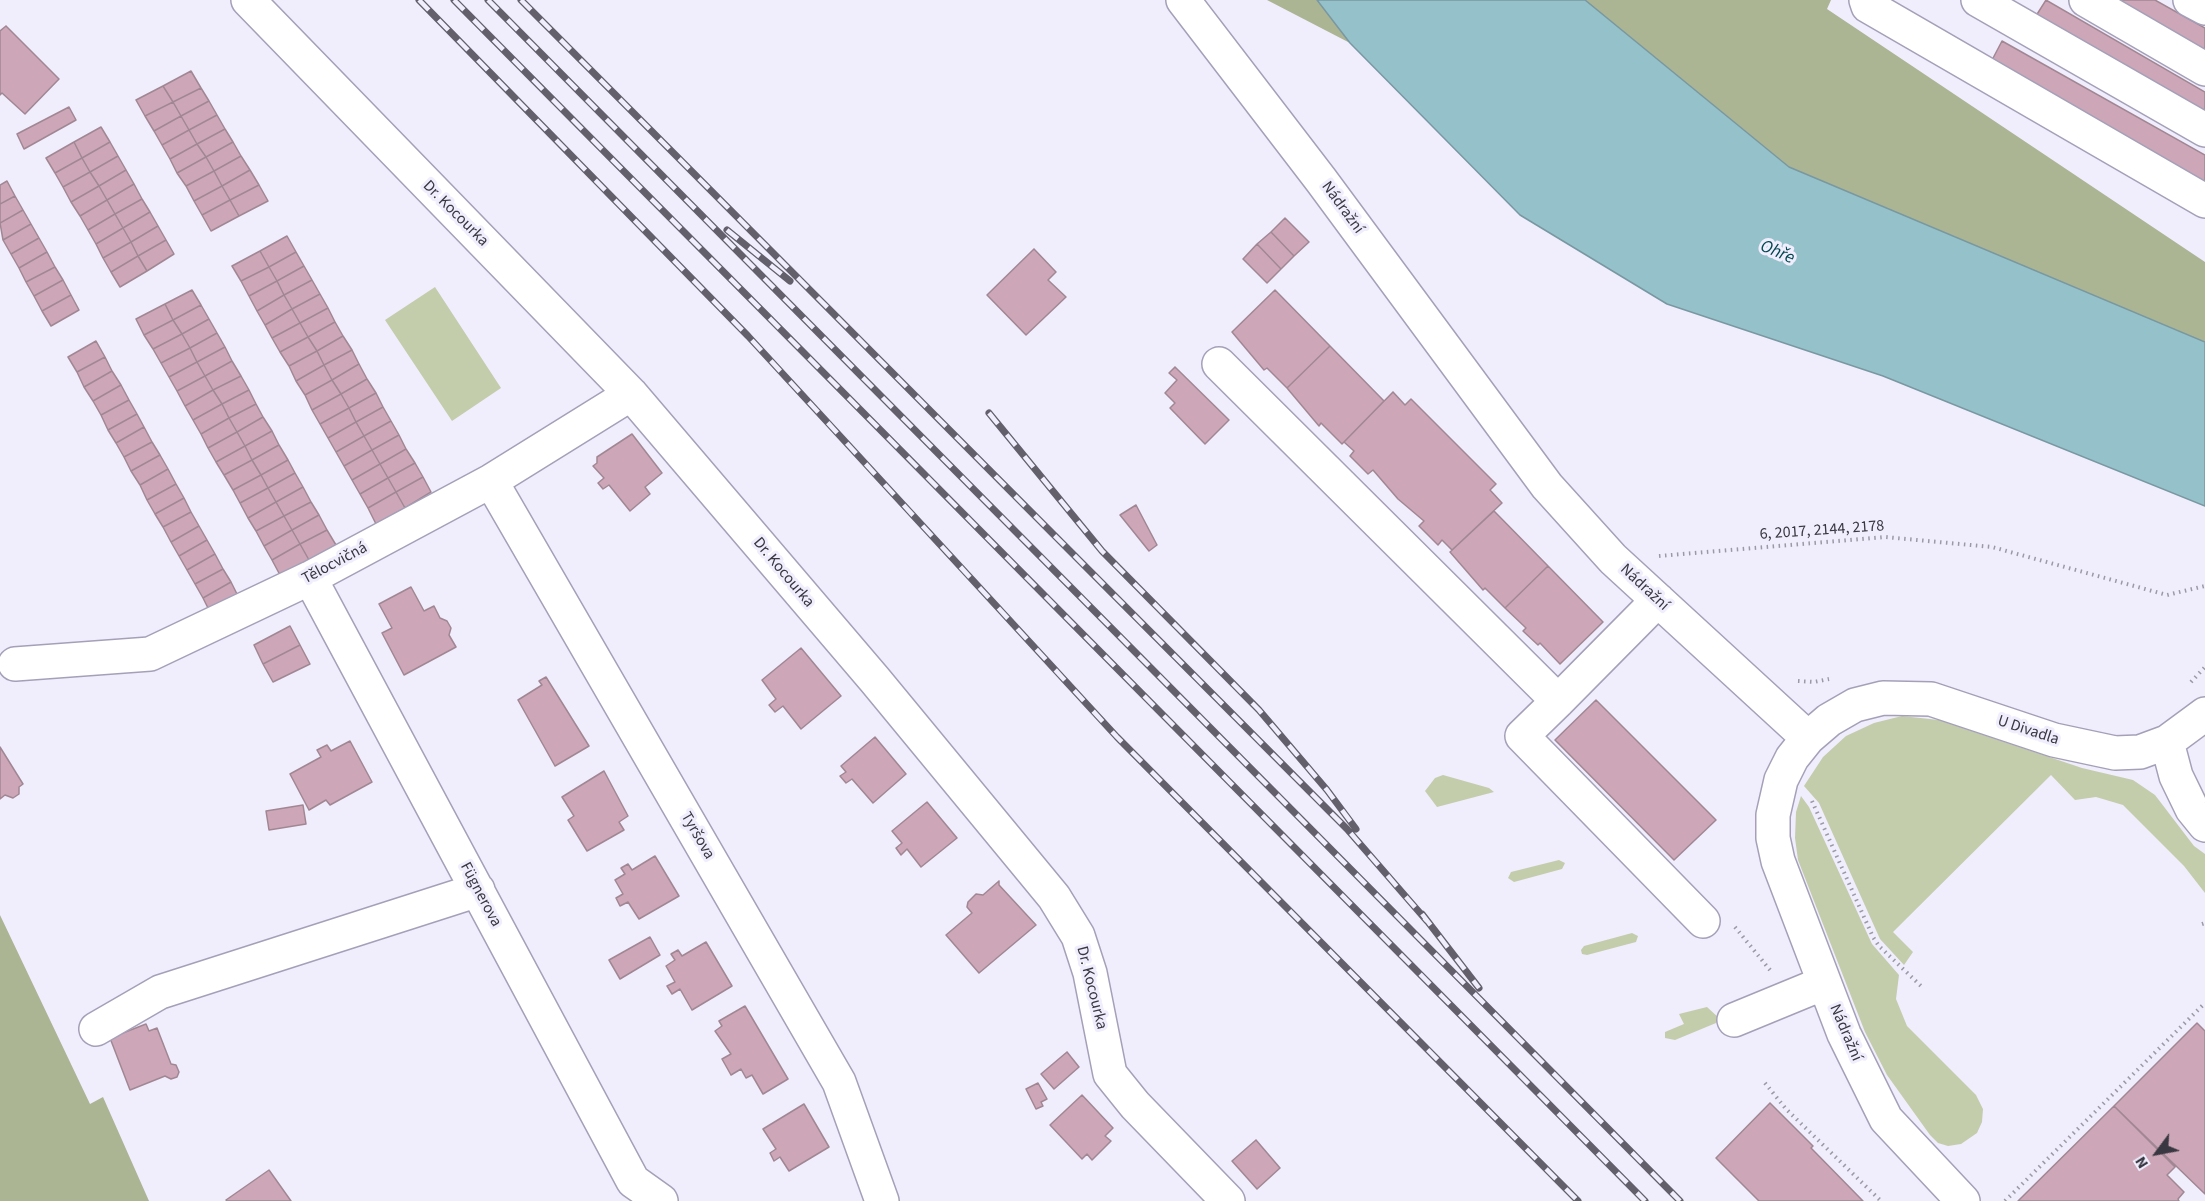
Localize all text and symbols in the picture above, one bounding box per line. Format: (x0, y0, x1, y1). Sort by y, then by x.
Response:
street label: Dr. Kocourka (418, 177, 492, 251)
street label: Nádražní (1317, 178, 1367, 238)
water label: Ohře (1756, 236, 1798, 270)
street label: 6, 2017, 2144, 2178 (1759, 517, 1885, 545)
street label: Dr. Kocourka (748, 534, 818, 612)
street label: Tělocvičná (299, 539, 371, 589)
street label: Nádražní (1616, 561, 1672, 615)
street label: U Divadla (1995, 712, 2061, 750)
street label: Tyršova (676, 809, 718, 863)
street label: Fügnerova (455, 859, 505, 931)
street label: Dr. Kocourka (1071, 944, 1111, 1032)
street label: Nádražní (1824, 1002, 1866, 1064)
north arrow (2127, 1123, 2187, 1183)
text: N (2130, 1152, 2154, 1173)

